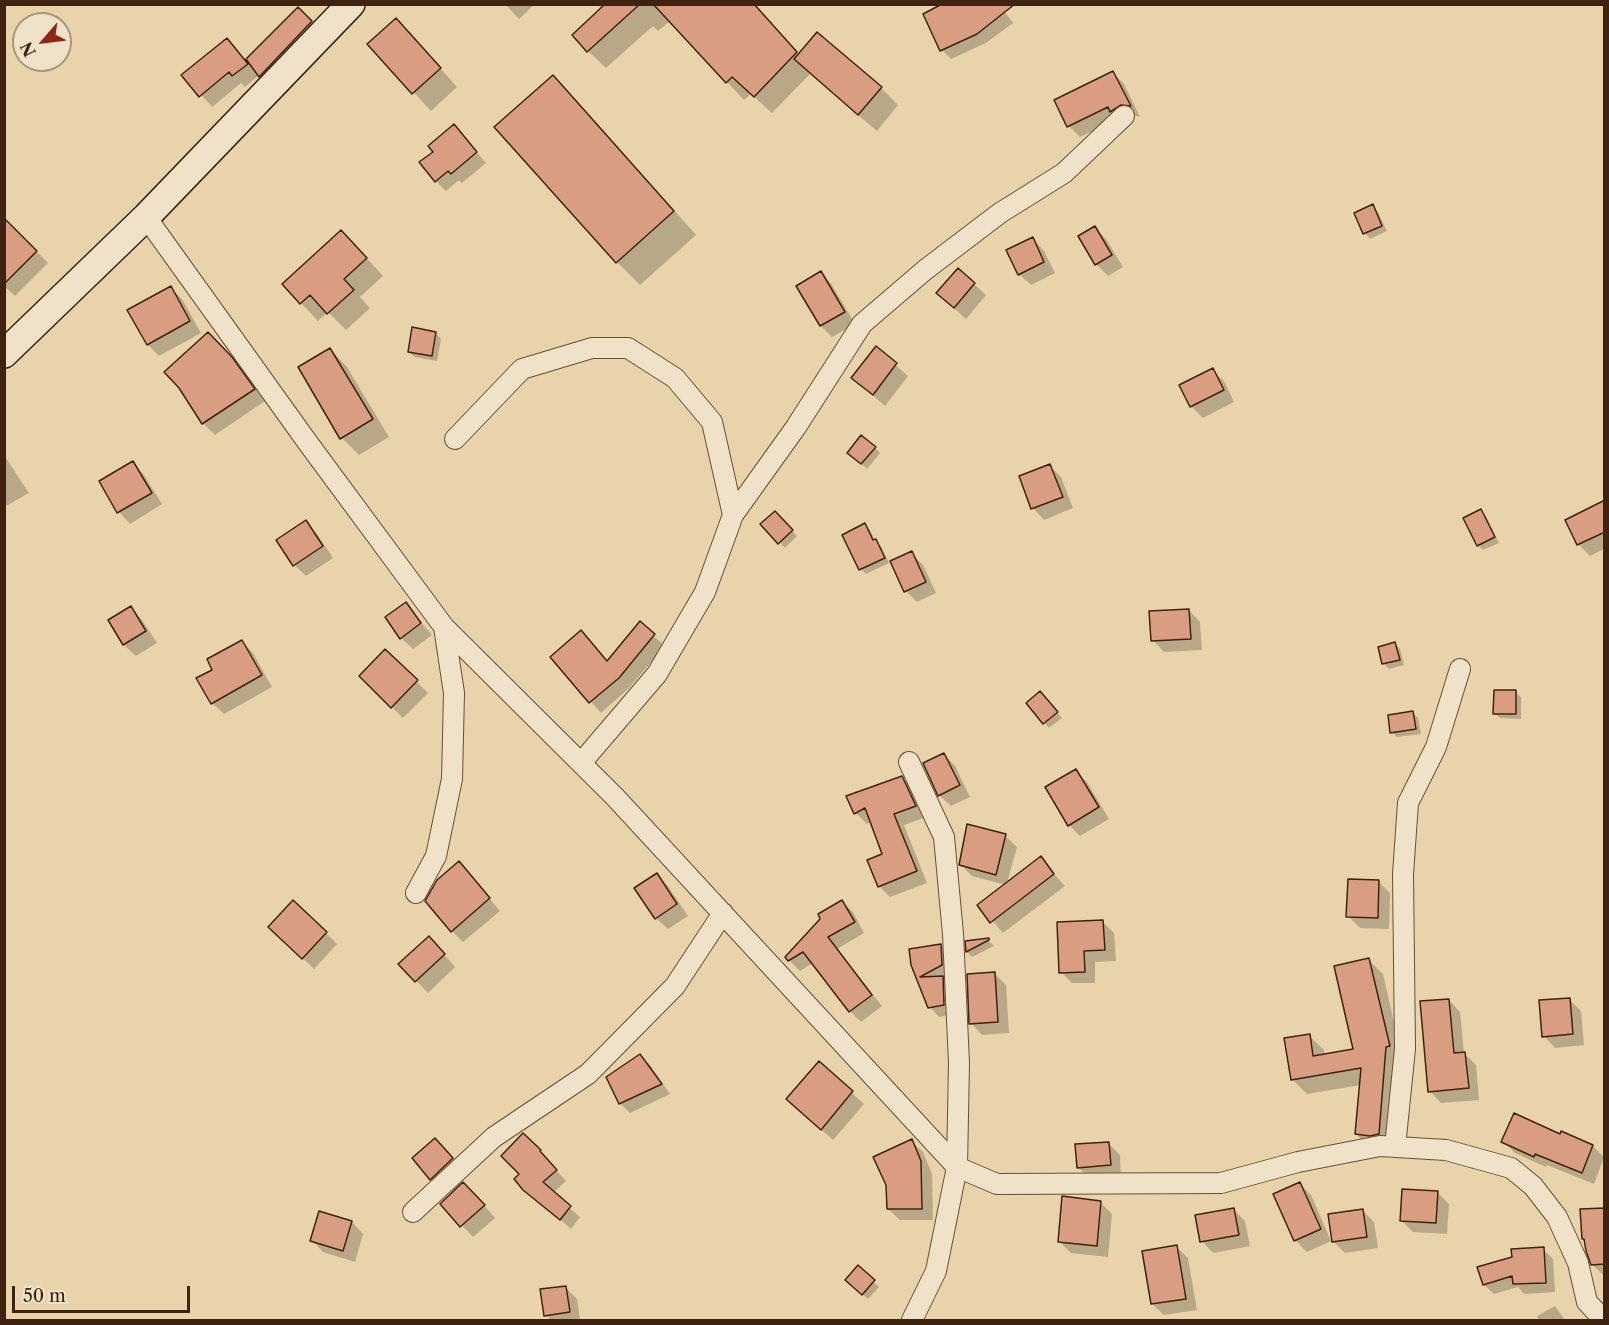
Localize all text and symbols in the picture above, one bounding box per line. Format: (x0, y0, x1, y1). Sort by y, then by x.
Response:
north arrow (12, 12, 72, 72)
text: N (16, 39, 40, 60)
scale bar (15, 1274, 194, 1312)
text: 50 m (23, 1285, 66, 1307)

